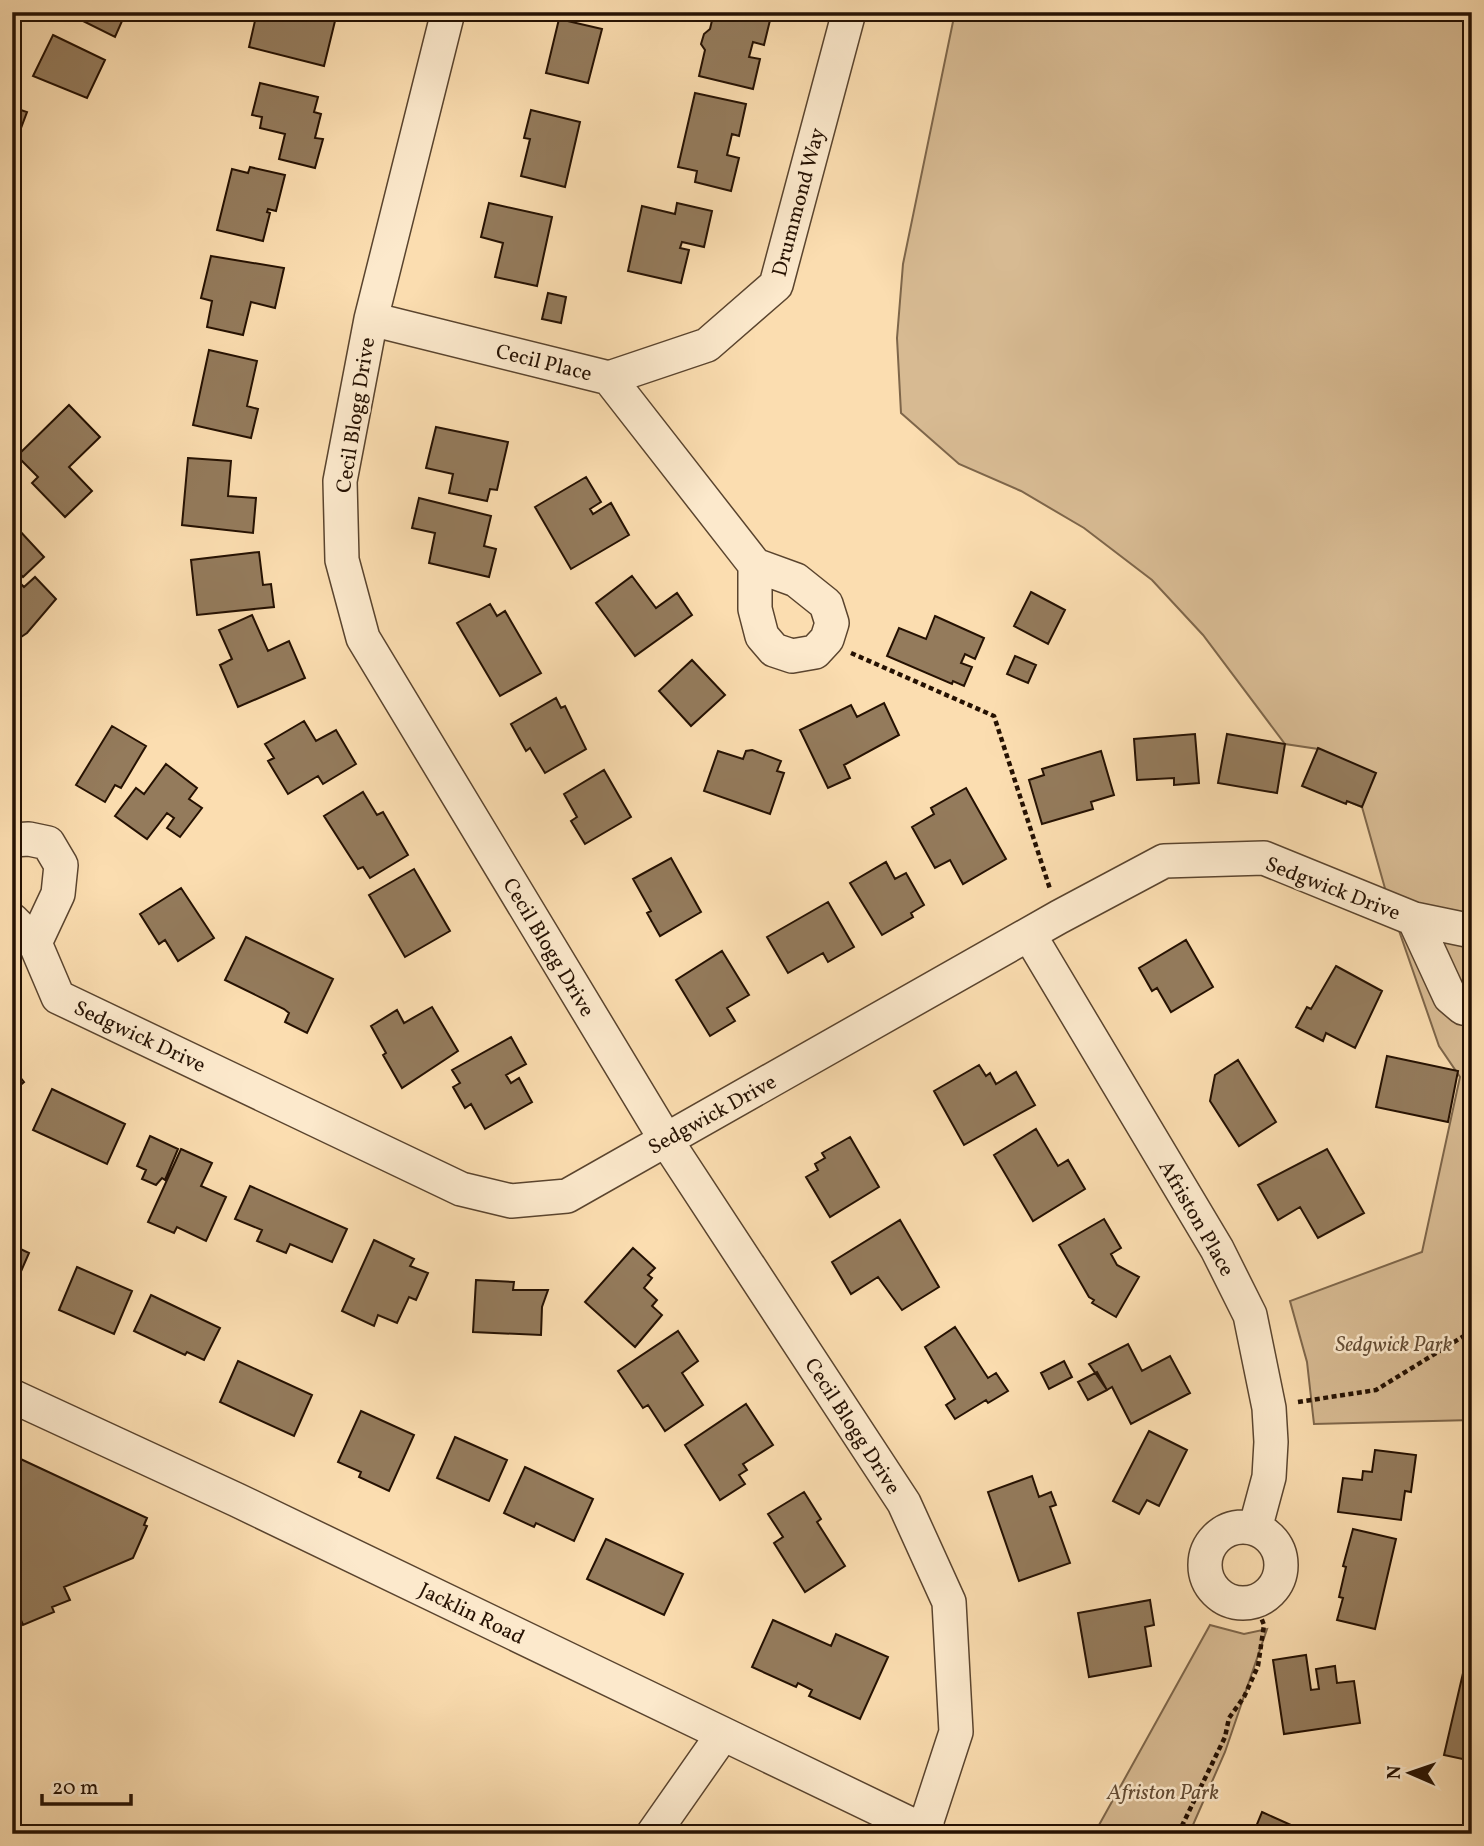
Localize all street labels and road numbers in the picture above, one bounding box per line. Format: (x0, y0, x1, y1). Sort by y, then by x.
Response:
street label: Drummond Way (766, 124, 833, 280)
street label: Cecil Blogg Drive (330, 335, 383, 495)
street label: Cecil Place (493, 338, 595, 389)
street label: Sedgwick Drive (1261, 850, 1404, 928)
street label: Cecil Blogg Drive (495, 873, 601, 1023)
street label: Sedgwick Drive (69, 994, 210, 1081)
street label: Sedgwick Drive (643, 1068, 782, 1163)
street label: Afriston Place (1151, 1155, 1241, 1282)
street label: Cecil Blogg Drive (797, 1353, 907, 1501)
street label: Jacklin Road (414, 1576, 529, 1652)

